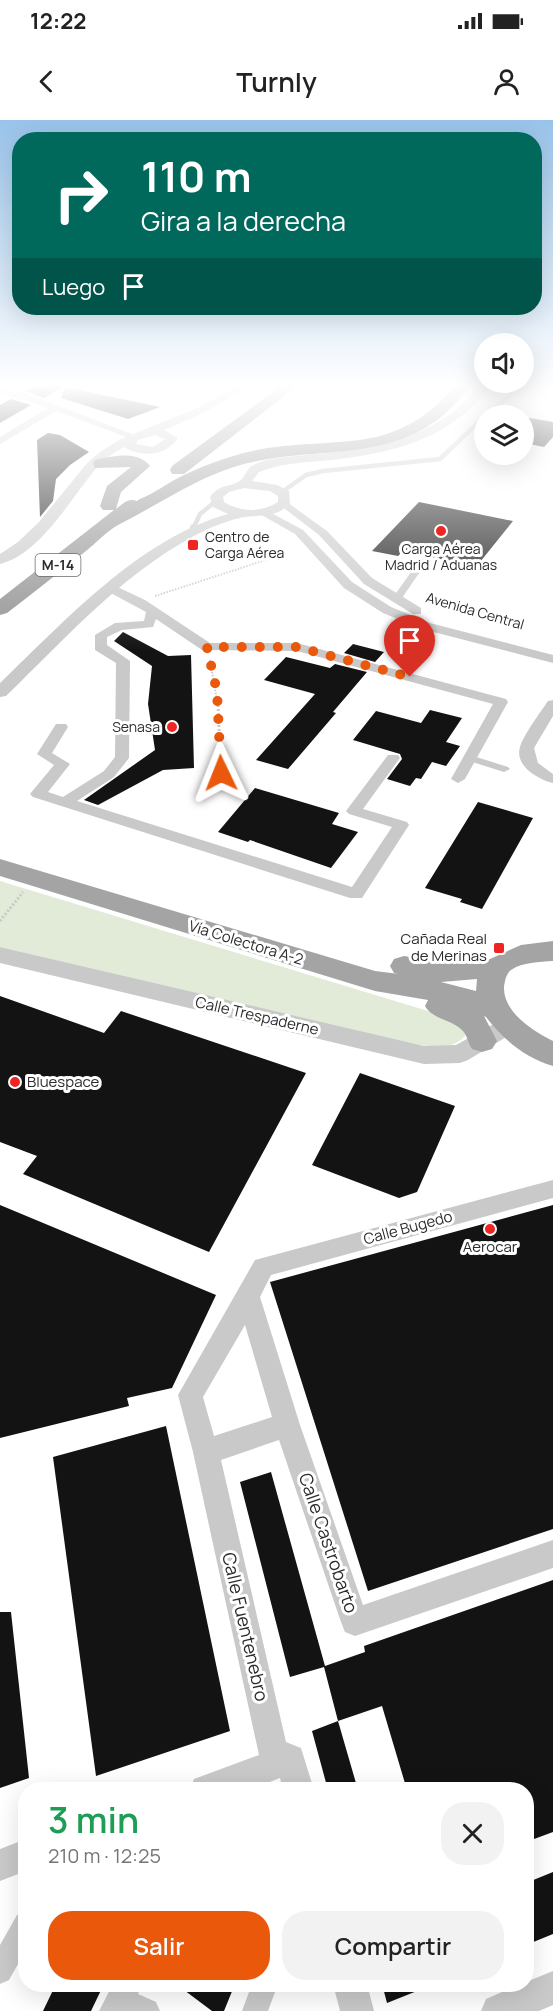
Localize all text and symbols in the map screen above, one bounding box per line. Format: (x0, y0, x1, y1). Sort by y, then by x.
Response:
text: 12:22 (30, 6, 86, 36)
text: Turnly (236, 63, 317, 100)
icon: back (30, 65, 63, 98)
icon: person (490, 65, 523, 98)
text: 110 m (141, 147, 252, 205)
icon: right (42, 156, 120, 234)
text: Gira a la derecha (141, 202, 346, 239)
icon: arrive (117, 270, 150, 303)
text: Luego (42, 272, 105, 302)
map controls (474, 333, 534, 465)
button: sound (474, 333, 534, 393)
button: layers (474, 405, 534, 465)
marker: Carga Aérea Madrid / Aduanas (434, 524, 448, 538)
place label: Centro de Carga Aérea (205, 527, 284, 562)
marker: Centro de Carga Aérea (186, 538, 200, 552)
place label: Carga Aérea Madrid / Aduanas (385, 539, 497, 574)
road number: M-14 (36, 554, 80, 576)
street label: Avenida Central (424, 587, 526, 634)
pin (384, 615, 435, 677)
icon: arrive (393, 624, 426, 657)
place label: Senasa (112, 717, 160, 736)
marker: Senasa (165, 720, 179, 734)
position arrow (189, 741, 253, 805)
street label: Vía Colectora A-2 (186, 915, 306, 970)
place label: Cañada Real de Merinas (401, 928, 487, 966)
marker: Cañada Real de Merinas (492, 941, 506, 955)
street label: Calle Trespaderne (193, 991, 321, 1040)
place label: Bluespace (27, 1071, 100, 1092)
marker: Bluespace (8, 1075, 22, 1089)
street label: Calle Bugedo (361, 1206, 455, 1249)
marker: Aerocar (483, 1222, 497, 1236)
place label: Aerocar (463, 1236, 518, 1257)
street label: Calle Castrobarto (294, 1469, 364, 1616)
street label: Calle Fuentenebro (217, 1550, 275, 1704)
text: 3 min (48, 1795, 139, 1844)
button: close (441, 1802, 504, 1865)
text: 210 m · 12:25 (48, 1842, 161, 1869)
button: Salir (48, 1911, 270, 1980)
button: Compartir (282, 1911, 504, 1980)

